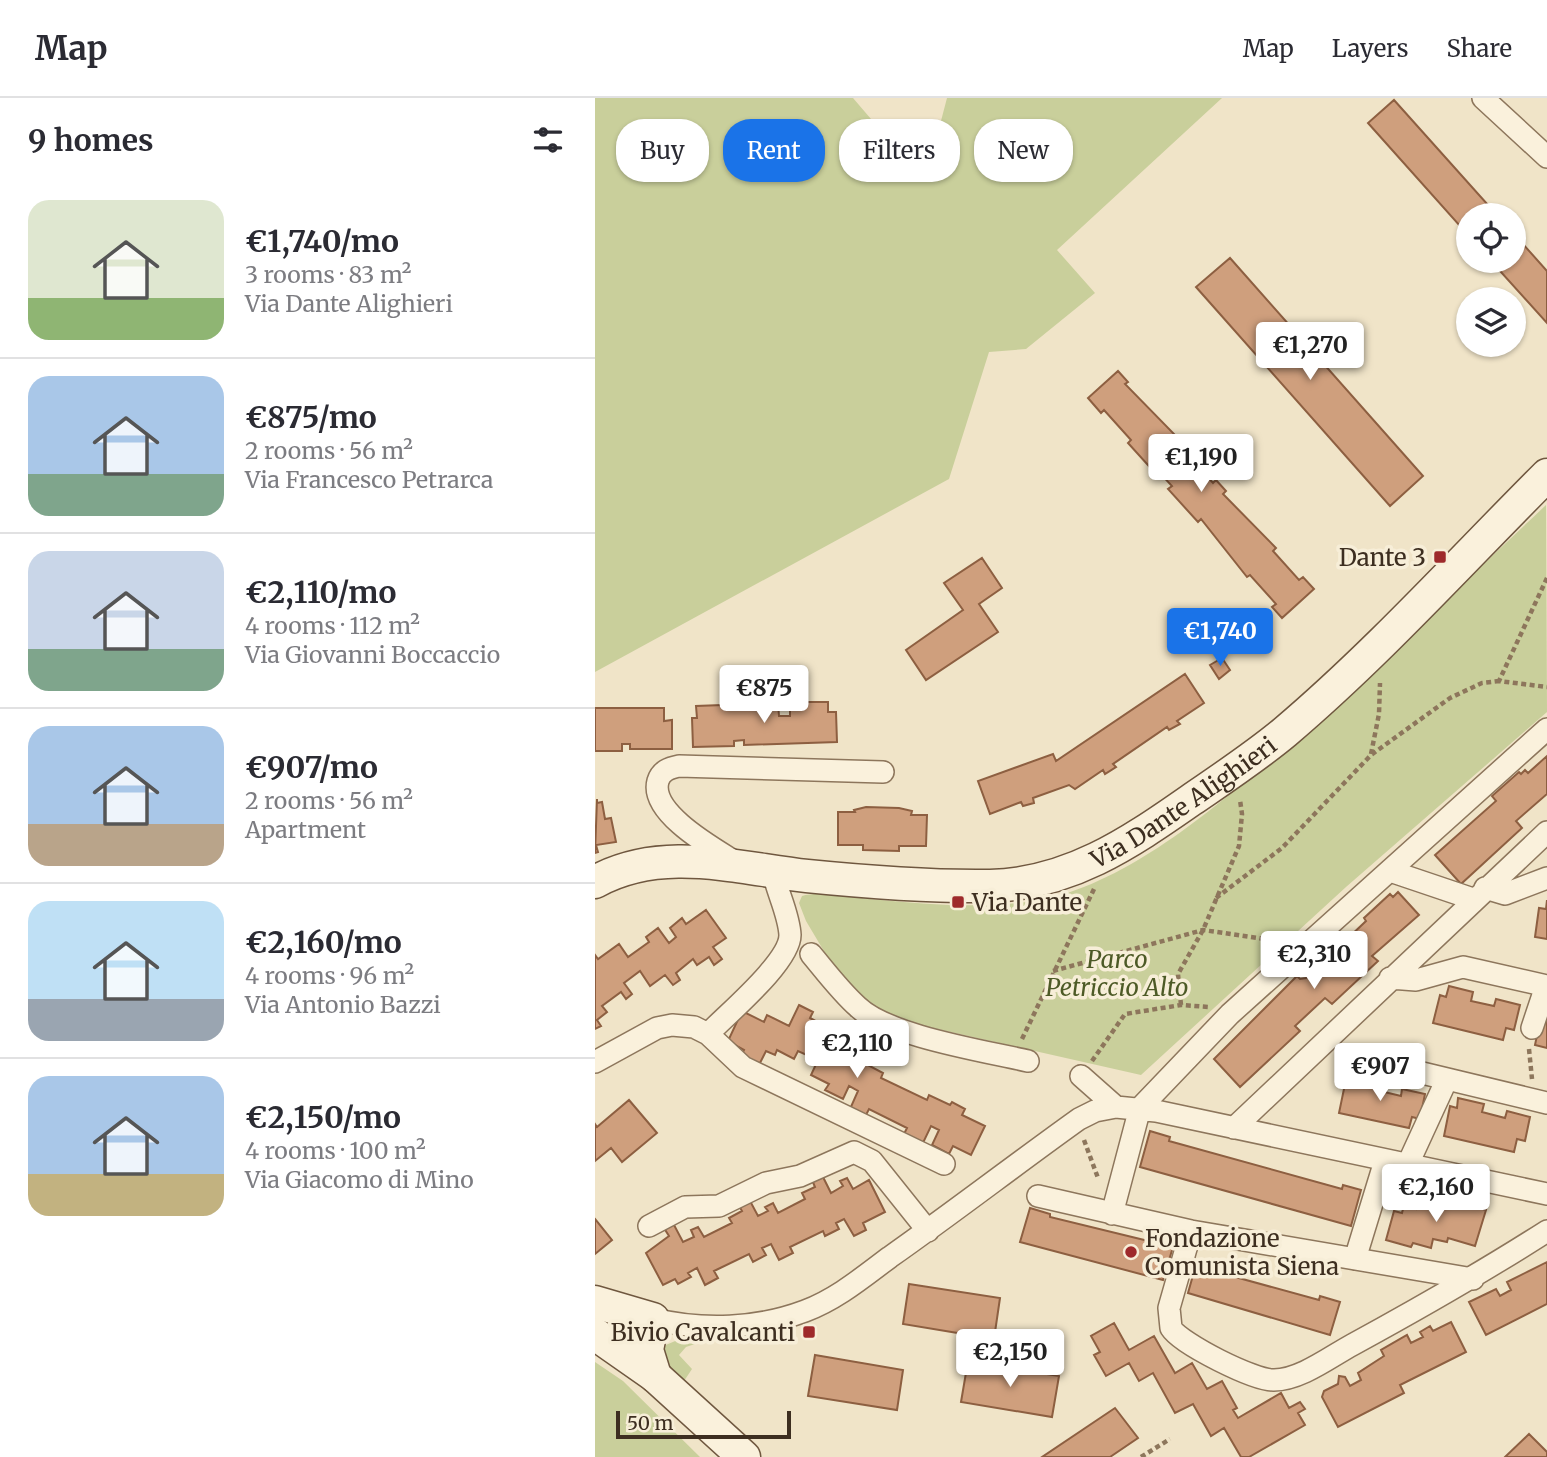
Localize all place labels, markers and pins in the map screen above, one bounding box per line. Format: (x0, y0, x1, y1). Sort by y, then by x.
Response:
pin: €1,270 (1253, 322, 1367, 382)
pin: €1,190 (1144, 434, 1258, 494)
place label: Dante 3 (1339, 542, 1426, 573)
marker: Dante 3 (1432, 549, 1448, 565)
pin: €1,740 (1163, 608, 1277, 668)
pin: €875 (723, 666, 805, 725)
place label: Via Dante (971, 887, 1082, 918)
marker: Via Dante (950, 894, 966, 910)
pin: €2,310 (1257, 932, 1371, 991)
pin: €2,110 (800, 1020, 914, 1080)
pin: €907 (1339, 1044, 1421, 1103)
pin: €2,160 (1379, 1164, 1493, 1224)
place label: Fondazione Comunista Siena (1145, 1223, 1339, 1282)
marker: Fondazione Comunista Siena (1123, 1244, 1139, 1260)
place label: Bivio Cavalcanti (611, 1317, 795, 1348)
marker: Bivio Cavalcanti (801, 1324, 817, 1340)
pin: €2,150 (953, 1330, 1067, 1389)

